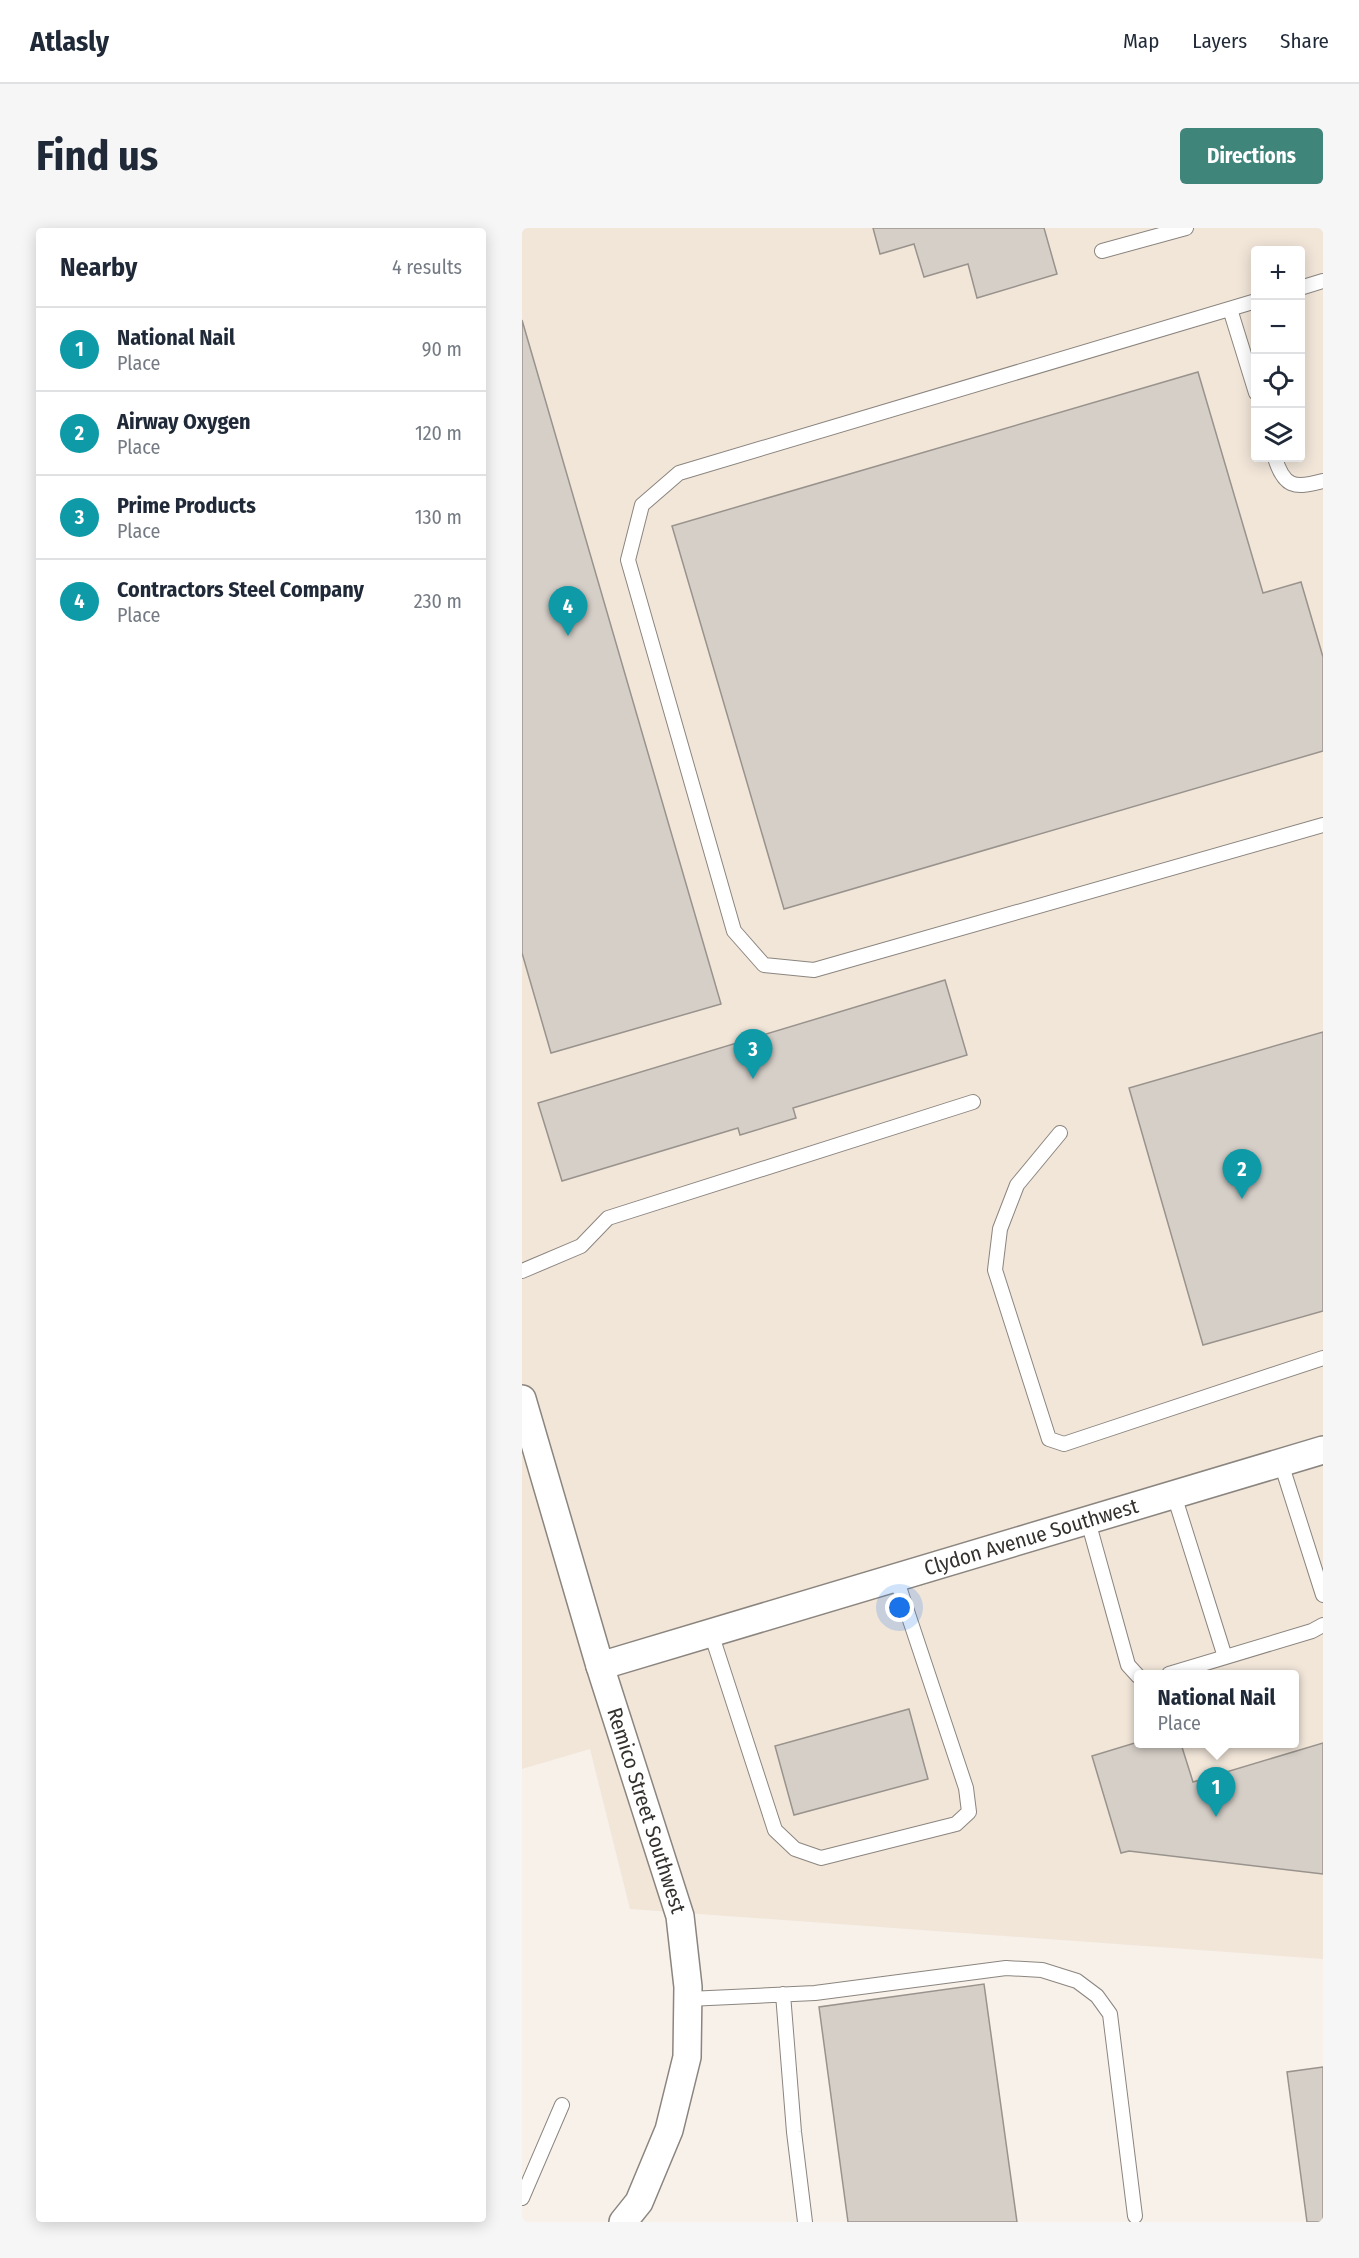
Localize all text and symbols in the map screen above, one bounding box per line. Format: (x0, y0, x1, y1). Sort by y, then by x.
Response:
text: Atlasly (30, 25, 109, 58)
text: Map (1123, 28, 1159, 54)
text: Layers (1192, 28, 1247, 54)
text: Share (1280, 28, 1329, 54)
button: Directions (1180, 128, 1323, 184)
text: Find us (36, 131, 158, 181)
map controls (1251, 246, 1305, 462)
button: + (1251, 246, 1305, 300)
text: Nearby (60, 252, 137, 283)
text: 4 results (392, 255, 462, 279)
button: − (1251, 300, 1305, 354)
text: National Nail (117, 324, 235, 351)
text: 1 (75, 337, 84, 361)
text: 90 m (422, 337, 462, 361)
text: Place (117, 351, 160, 375)
button: locate (1251, 354, 1305, 408)
text: Airway Oxygen (117, 408, 251, 435)
button: layers (1251, 408, 1305, 462)
text: 2 (75, 421, 84, 445)
text: 120 m (415, 421, 462, 445)
text: Place (117, 435, 160, 459)
text: Prime Products (117, 492, 256, 519)
text: 3 (75, 505, 84, 529)
text: 130 m (415, 505, 462, 529)
text: Place (117, 519, 160, 543)
text: Contractors Steel Company (117, 576, 364, 603)
pin: 4 (548, 586, 588, 636)
text: 4 (74, 589, 85, 613)
text: 230 m (414, 589, 462, 613)
text: Place (117, 603, 160, 627)
pin: 3 (734, 1030, 772, 1079)
pin: 2 (1222, 1150, 1262, 1199)
street label: Clydon Avenue Southwest (921, 1493, 1141, 1581)
your location (885, 1593, 914, 1622)
popup (1134, 1670, 1299, 1748)
text: National Nail (1158, 1684, 1275, 1711)
street label: Remico Street Southwest (601, 1704, 691, 1917)
text: Place (1158, 1711, 1201, 1735)
pin: 1 (1196, 1768, 1236, 1817)

